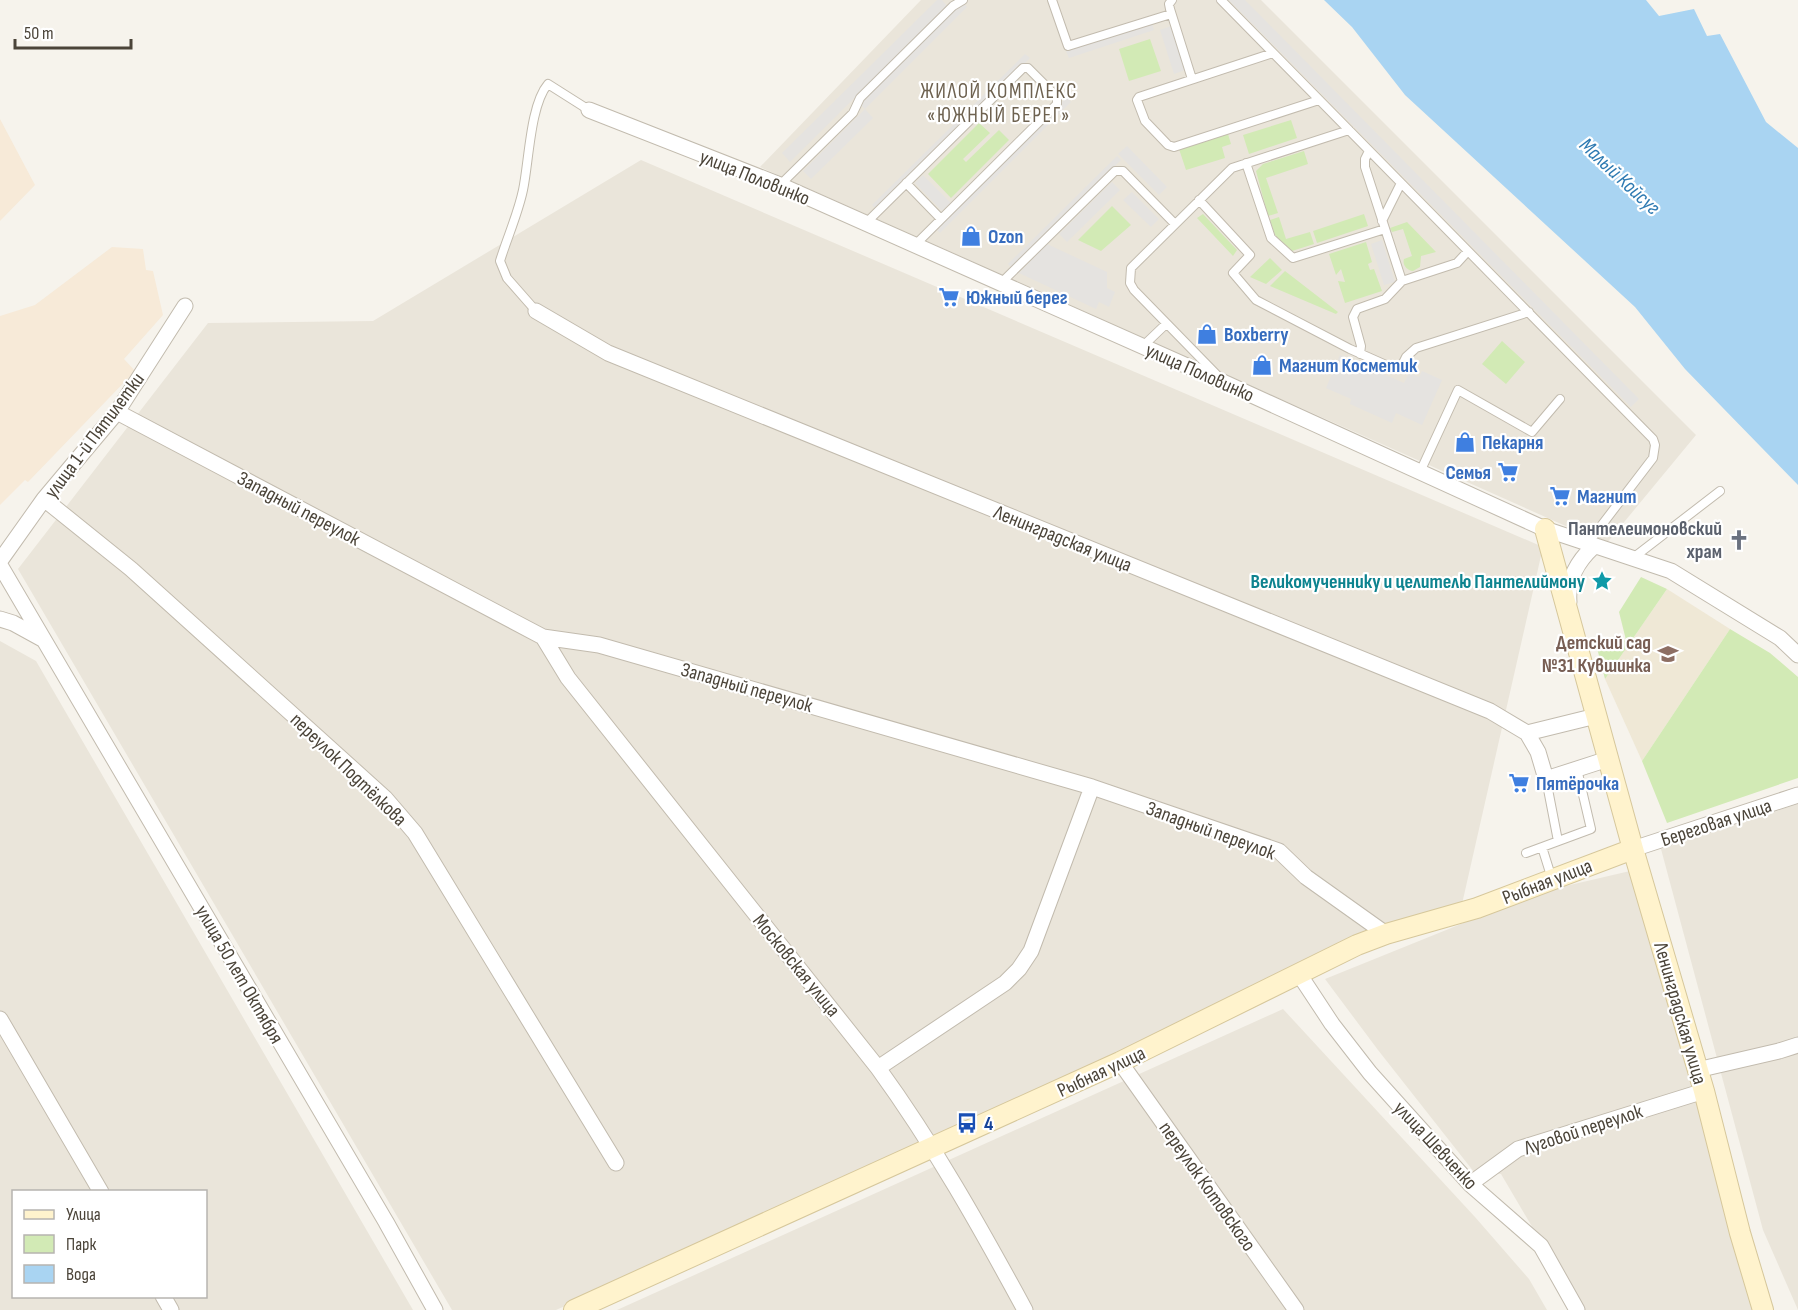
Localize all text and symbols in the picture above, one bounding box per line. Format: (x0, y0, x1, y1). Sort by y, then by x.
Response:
scale bar (15, 12, 130, 50)
text: 50 m (24, 23, 54, 44)
district label: ЖИЛОЙ КОМПЛЕКС «ЮЖНЫЙ БЕРЕГ» (920, 79, 1078, 128)
water label: Малый Койсуг (1574, 133, 1666, 220)
street label: улица Половинко (696, 145, 813, 211)
shop icon: Ozon (959, 224, 983, 248)
place label: Ozon (988, 225, 1023, 249)
supermarket icon: Южный берег (937, 285, 961, 309)
place label: Южный берег (966, 286, 1068, 310)
shop icon: Boxberry (1195, 322, 1219, 346)
place label: Boxberry (1224, 323, 1289, 347)
street label: улица Половинко (1141, 338, 1258, 408)
shop icon: Магнит Косметик (1250, 353, 1274, 377)
place label: Магнит Косметик (1279, 354, 1418, 378)
street label: улица 1-й Пятилетки (40, 368, 150, 503)
shop icon: Пекарня (1453, 430, 1477, 454)
place label: Пекарня (1482, 431, 1543, 455)
supermarket icon: Семья (1496, 460, 1520, 484)
place label: Семья (1445, 461, 1491, 485)
street label: Западный переулок (233, 466, 364, 552)
supermarket icon: Магнит (1548, 484, 1572, 508)
place label: Магнит (1577, 485, 1636, 509)
street label: Ленинградская улица (989, 500, 1135, 578)
place label: Пантелеимоновский храм (1568, 517, 1722, 564)
church icon: Пантелеимоновский храм (1727, 528, 1751, 552)
place icon: Великомученнику и целителю Пантелиймону (1590, 569, 1614, 593)
place label: Великомученнику и целителю Пантелиймону (1250, 570, 1586, 594)
place label: Детский сад №31 Кувшинка (1542, 631, 1651, 678)
school or university icon: Детский сад №31 Кувшинка (1656, 642, 1680, 666)
street label: Западный переулок (678, 658, 816, 718)
street label: переулок Подтёлкова (285, 708, 412, 831)
supermarket icon: Пятёрочка (1507, 771, 1531, 795)
place label: Пятёрочка (1536, 772, 1619, 796)
street label: Береговая улица (1658, 794, 1775, 852)
street label: Западный переулок (1143, 796, 1279, 866)
street label: Рыбная улица (1499, 854, 1596, 910)
street label: улица 50 лет Октября (190, 901, 289, 1048)
street label: Московская улица (747, 909, 845, 1022)
street label: Ленинградская улица (1648, 939, 1712, 1087)
street label: Рыбная улица (1054, 1041, 1149, 1103)
street label: улица Шевченко (1388, 1096, 1482, 1195)
street label: Луговой переулок (1520, 1099, 1646, 1161)
bus stop icon: 4 (955, 1111, 979, 1135)
place label: 4 (984, 1112, 993, 1136)
street label: переулок Котовского (1154, 1117, 1261, 1256)
legend (12, 1190, 207, 1298)
text: Улица (66, 1204, 101, 1225)
text: Парк (66, 1234, 97, 1255)
text: Вода (66, 1264, 96, 1285)

